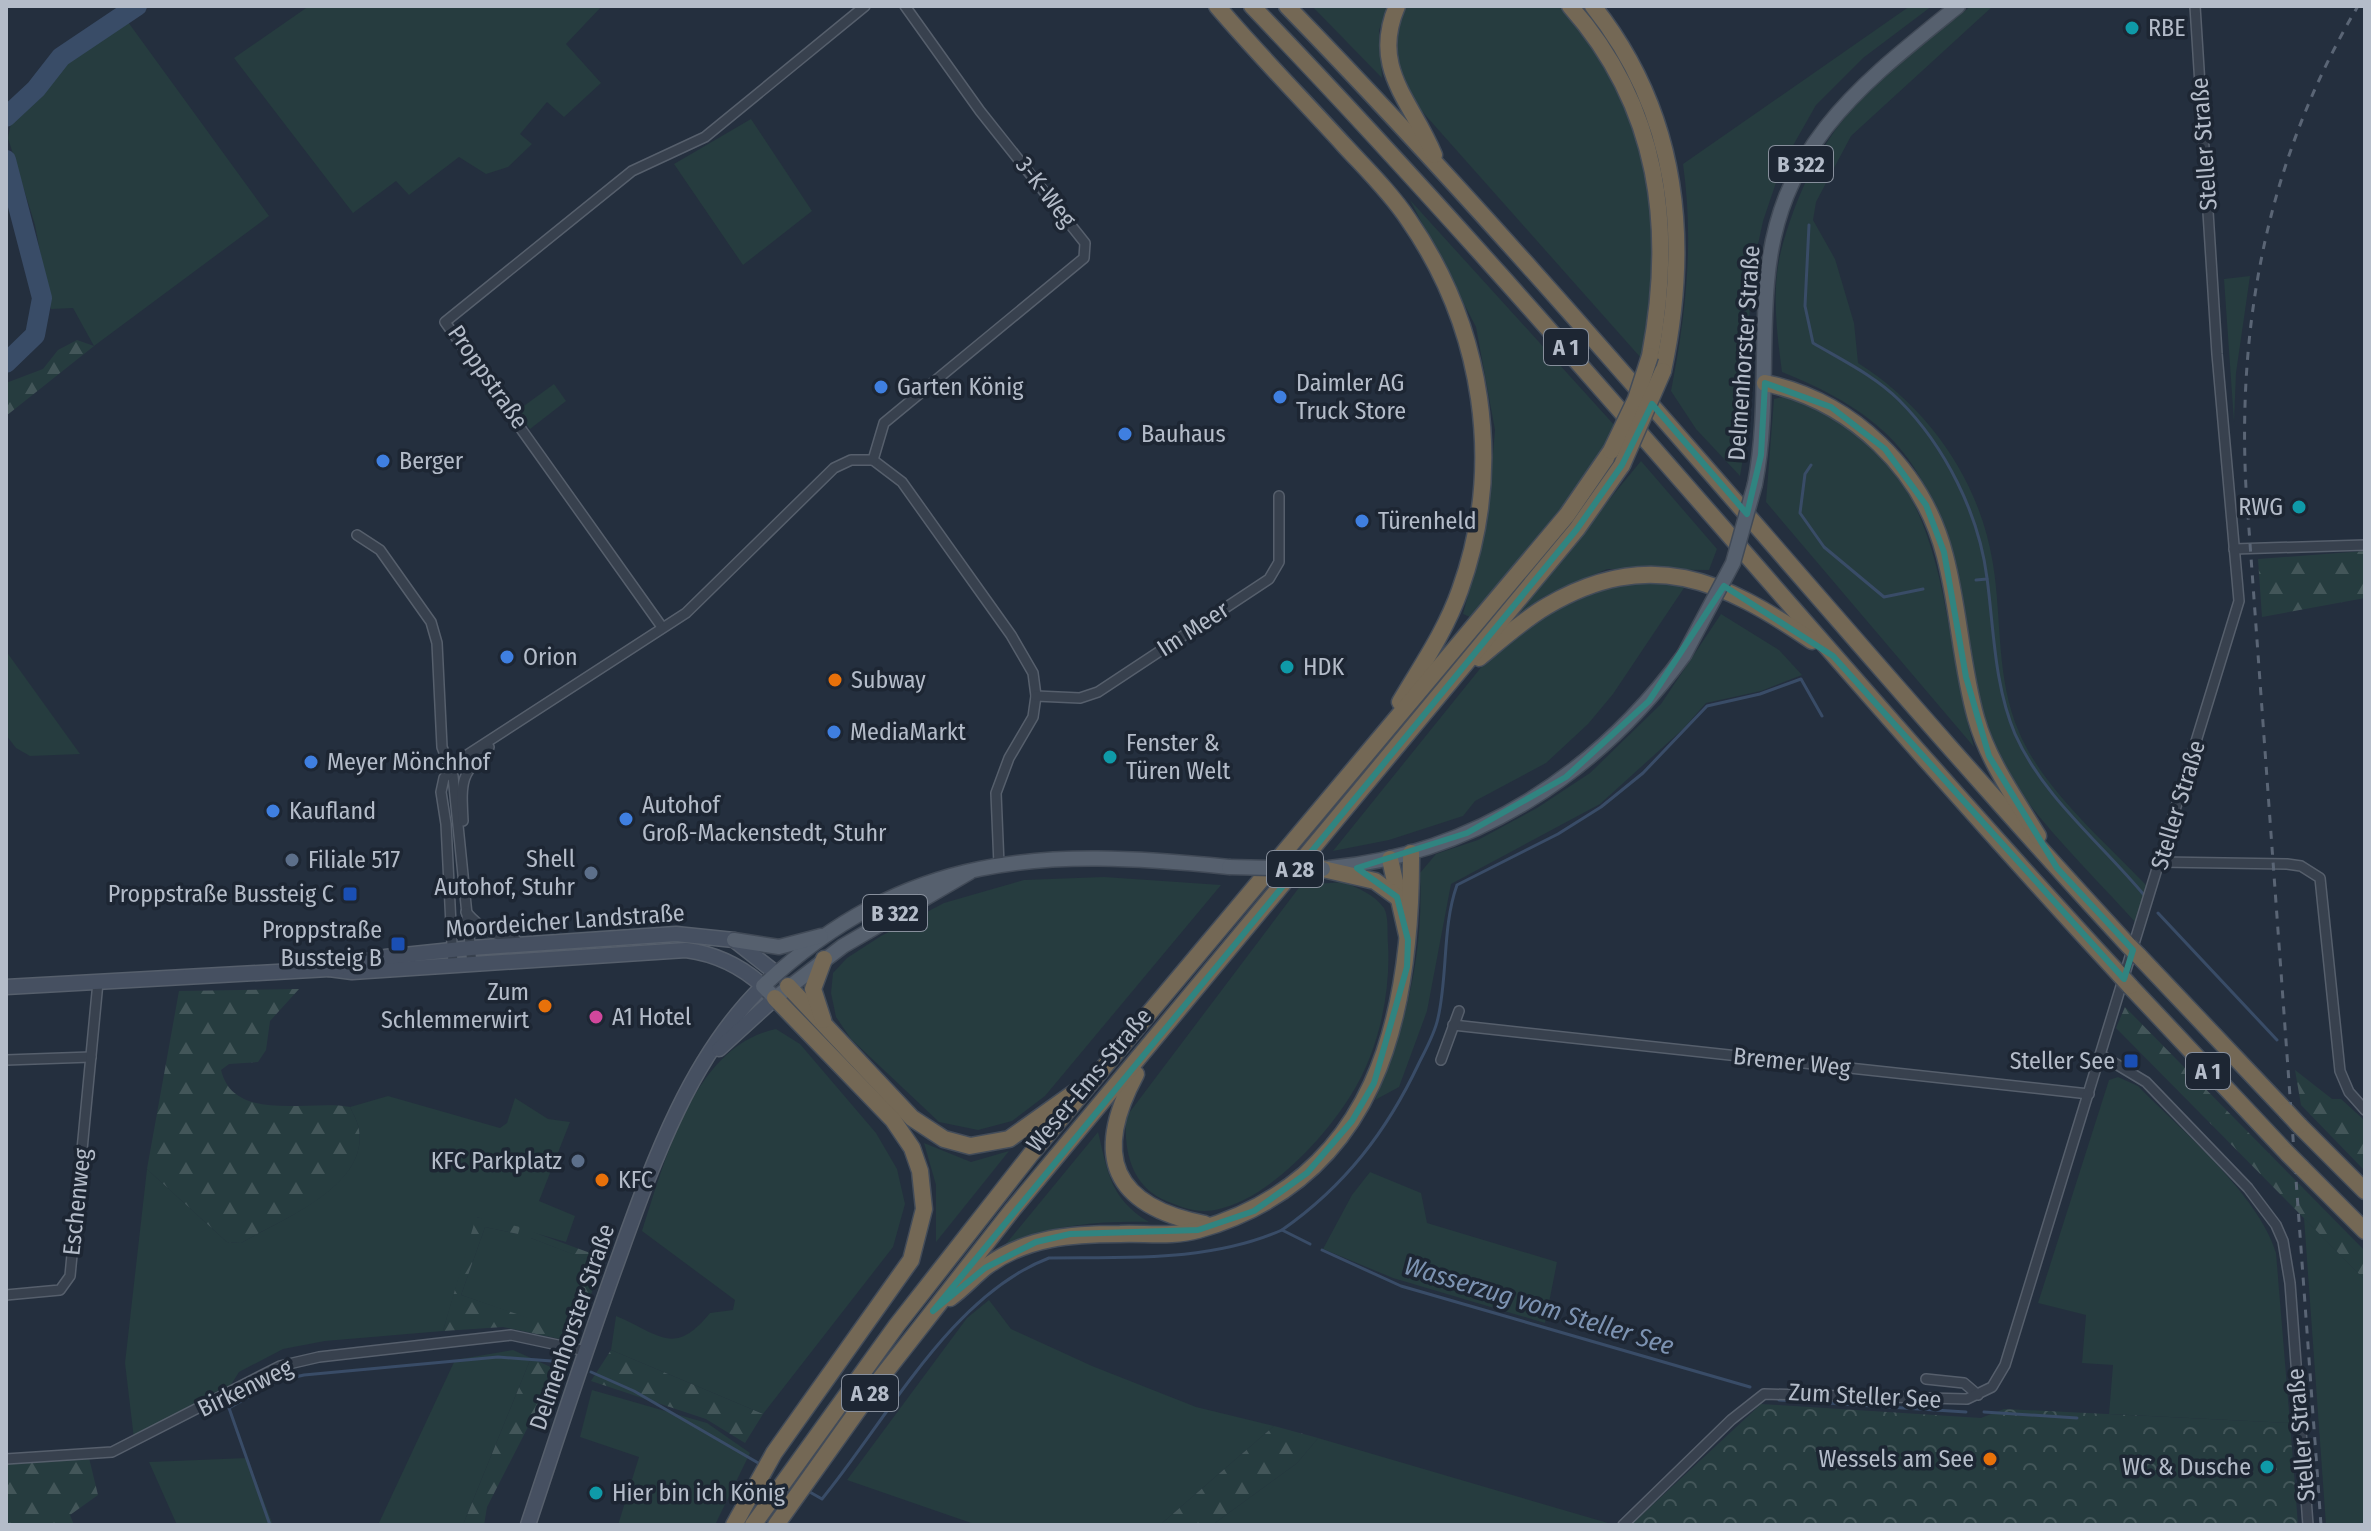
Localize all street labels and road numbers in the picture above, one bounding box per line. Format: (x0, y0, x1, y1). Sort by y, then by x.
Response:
street label: Steller Straße (2185, 76, 2223, 212)
road number: B 322 (1769, 146, 1833, 182)
street label: 3-K-Weg (1010, 151, 1082, 233)
street label: Delmenhorster Straße (1723, 244, 1765, 462)
street label: Proppstraße (442, 320, 534, 434)
road number: A 1 (1544, 329, 1588, 365)
street label: Im Meer (1152, 595, 1234, 662)
street label: Steller Straße (2145, 737, 2211, 873)
road number: A 28 (1267, 851, 1323, 887)
road number: B 322 (863, 895, 927, 931)
street label: Moordeicher Landstraße (445, 899, 685, 943)
street label: Weser-Ems-Straße (1021, 1002, 1157, 1158)
street label: Bremer Weg (1732, 1042, 1853, 1082)
road number: A 1 (2186, 1053, 2230, 1089)
street label: Eschenweg (57, 1146, 97, 1257)
street label: Delmenhorster Straße (524, 1220, 620, 1434)
street label: Birkenweg (193, 1353, 298, 1423)
street label: Steller Straße (2281, 1367, 2321, 1503)
road number: A 28 (842, 1375, 898, 1411)
street label: Zum Steller See (1788, 1378, 1942, 1414)

